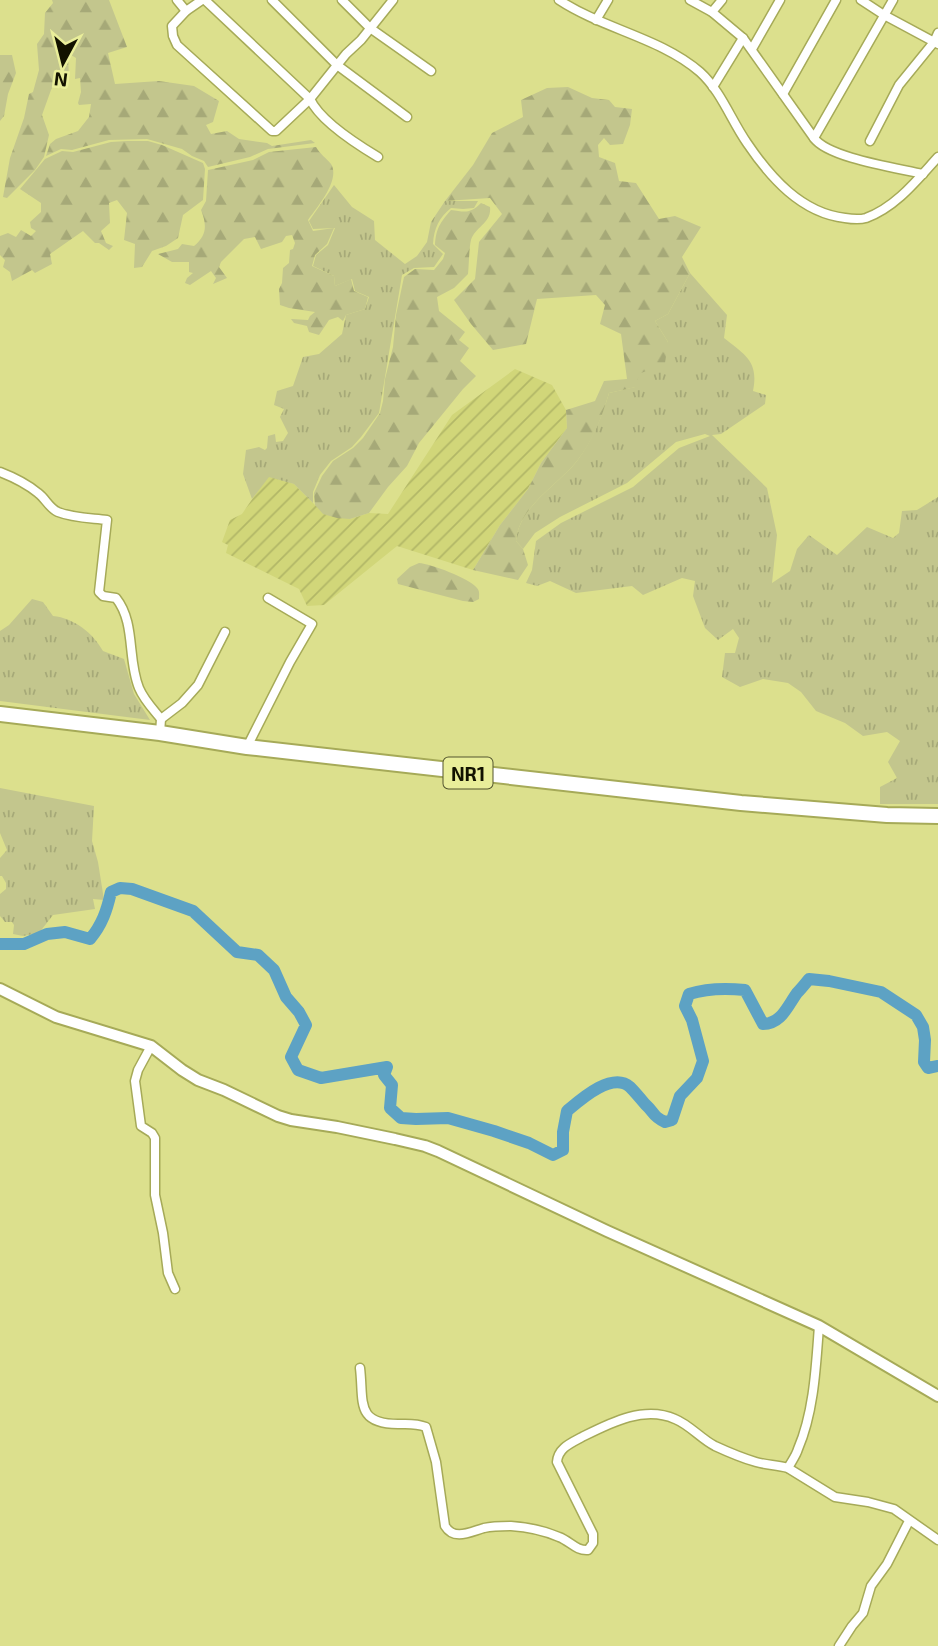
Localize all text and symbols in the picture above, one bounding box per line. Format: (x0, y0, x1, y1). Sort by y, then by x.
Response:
north arrow (28, 28, 98, 98)
text: N (53, 68, 69, 93)
road number: NR1 (444, 758, 492, 788)

